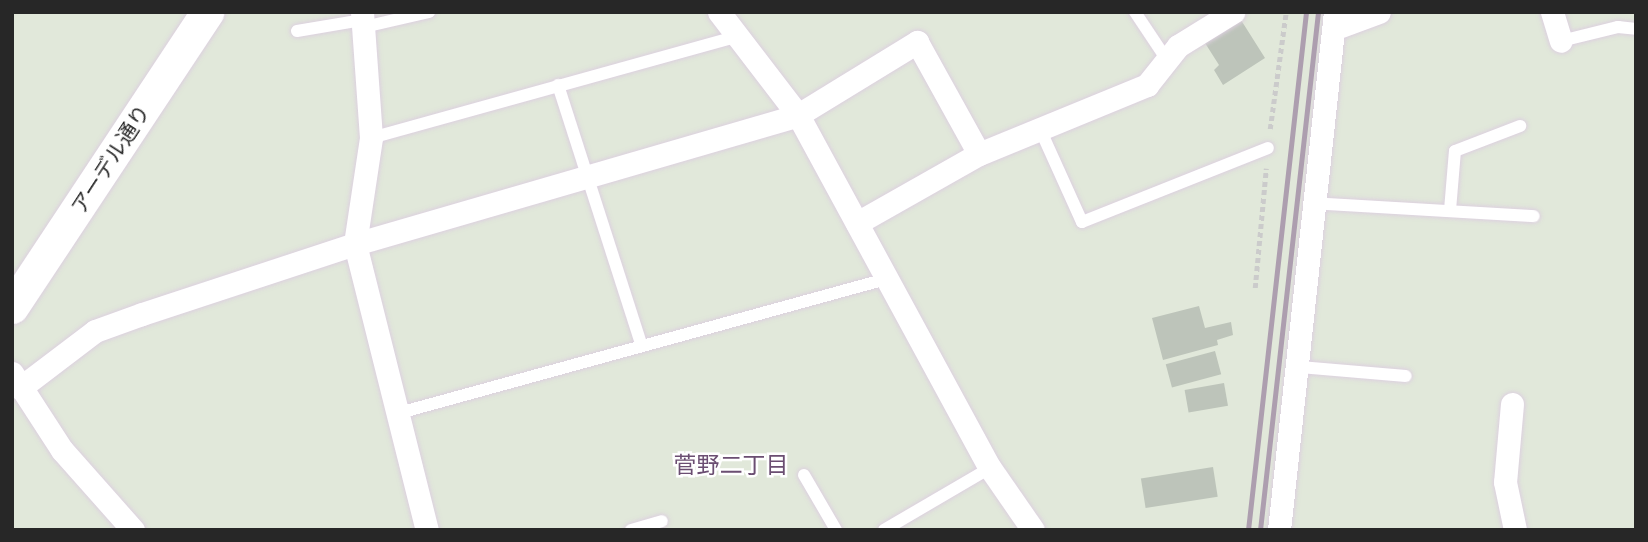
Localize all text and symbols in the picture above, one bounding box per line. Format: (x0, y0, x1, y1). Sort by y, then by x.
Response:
street label: アーデル通り (65, 100, 155, 218)
district label: 菅野二丁目 (674, 450, 788, 478)

